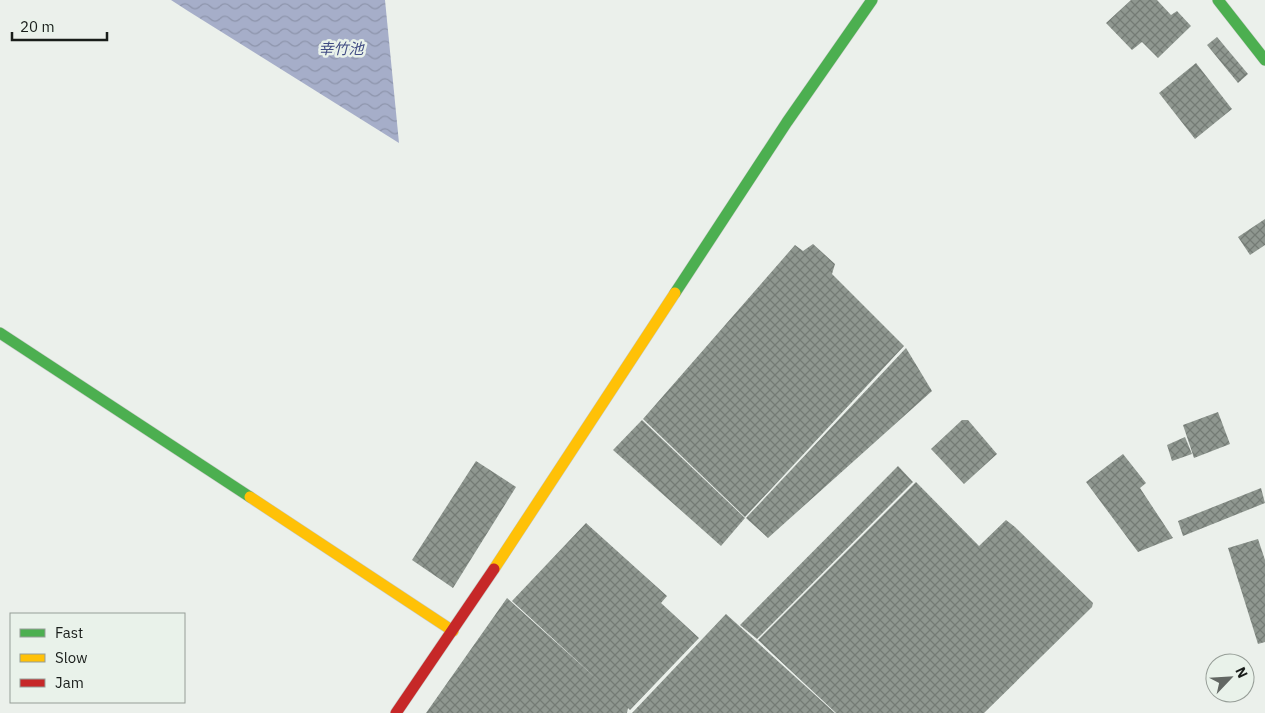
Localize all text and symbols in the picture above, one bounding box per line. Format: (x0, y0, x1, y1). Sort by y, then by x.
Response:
scale bar (12, 10, 108, 42)
text: 20 m (20, 17, 55, 36)
water label: 幸竹池 (318, 39, 365, 58)
legend (10, 613, 185, 703)
text: Fast (55, 623, 83, 642)
text: Slow (55, 648, 88, 667)
north arrow (1205, 653, 1255, 703)
text: N (1231, 664, 1252, 681)
text: Jam (55, 673, 84, 692)

